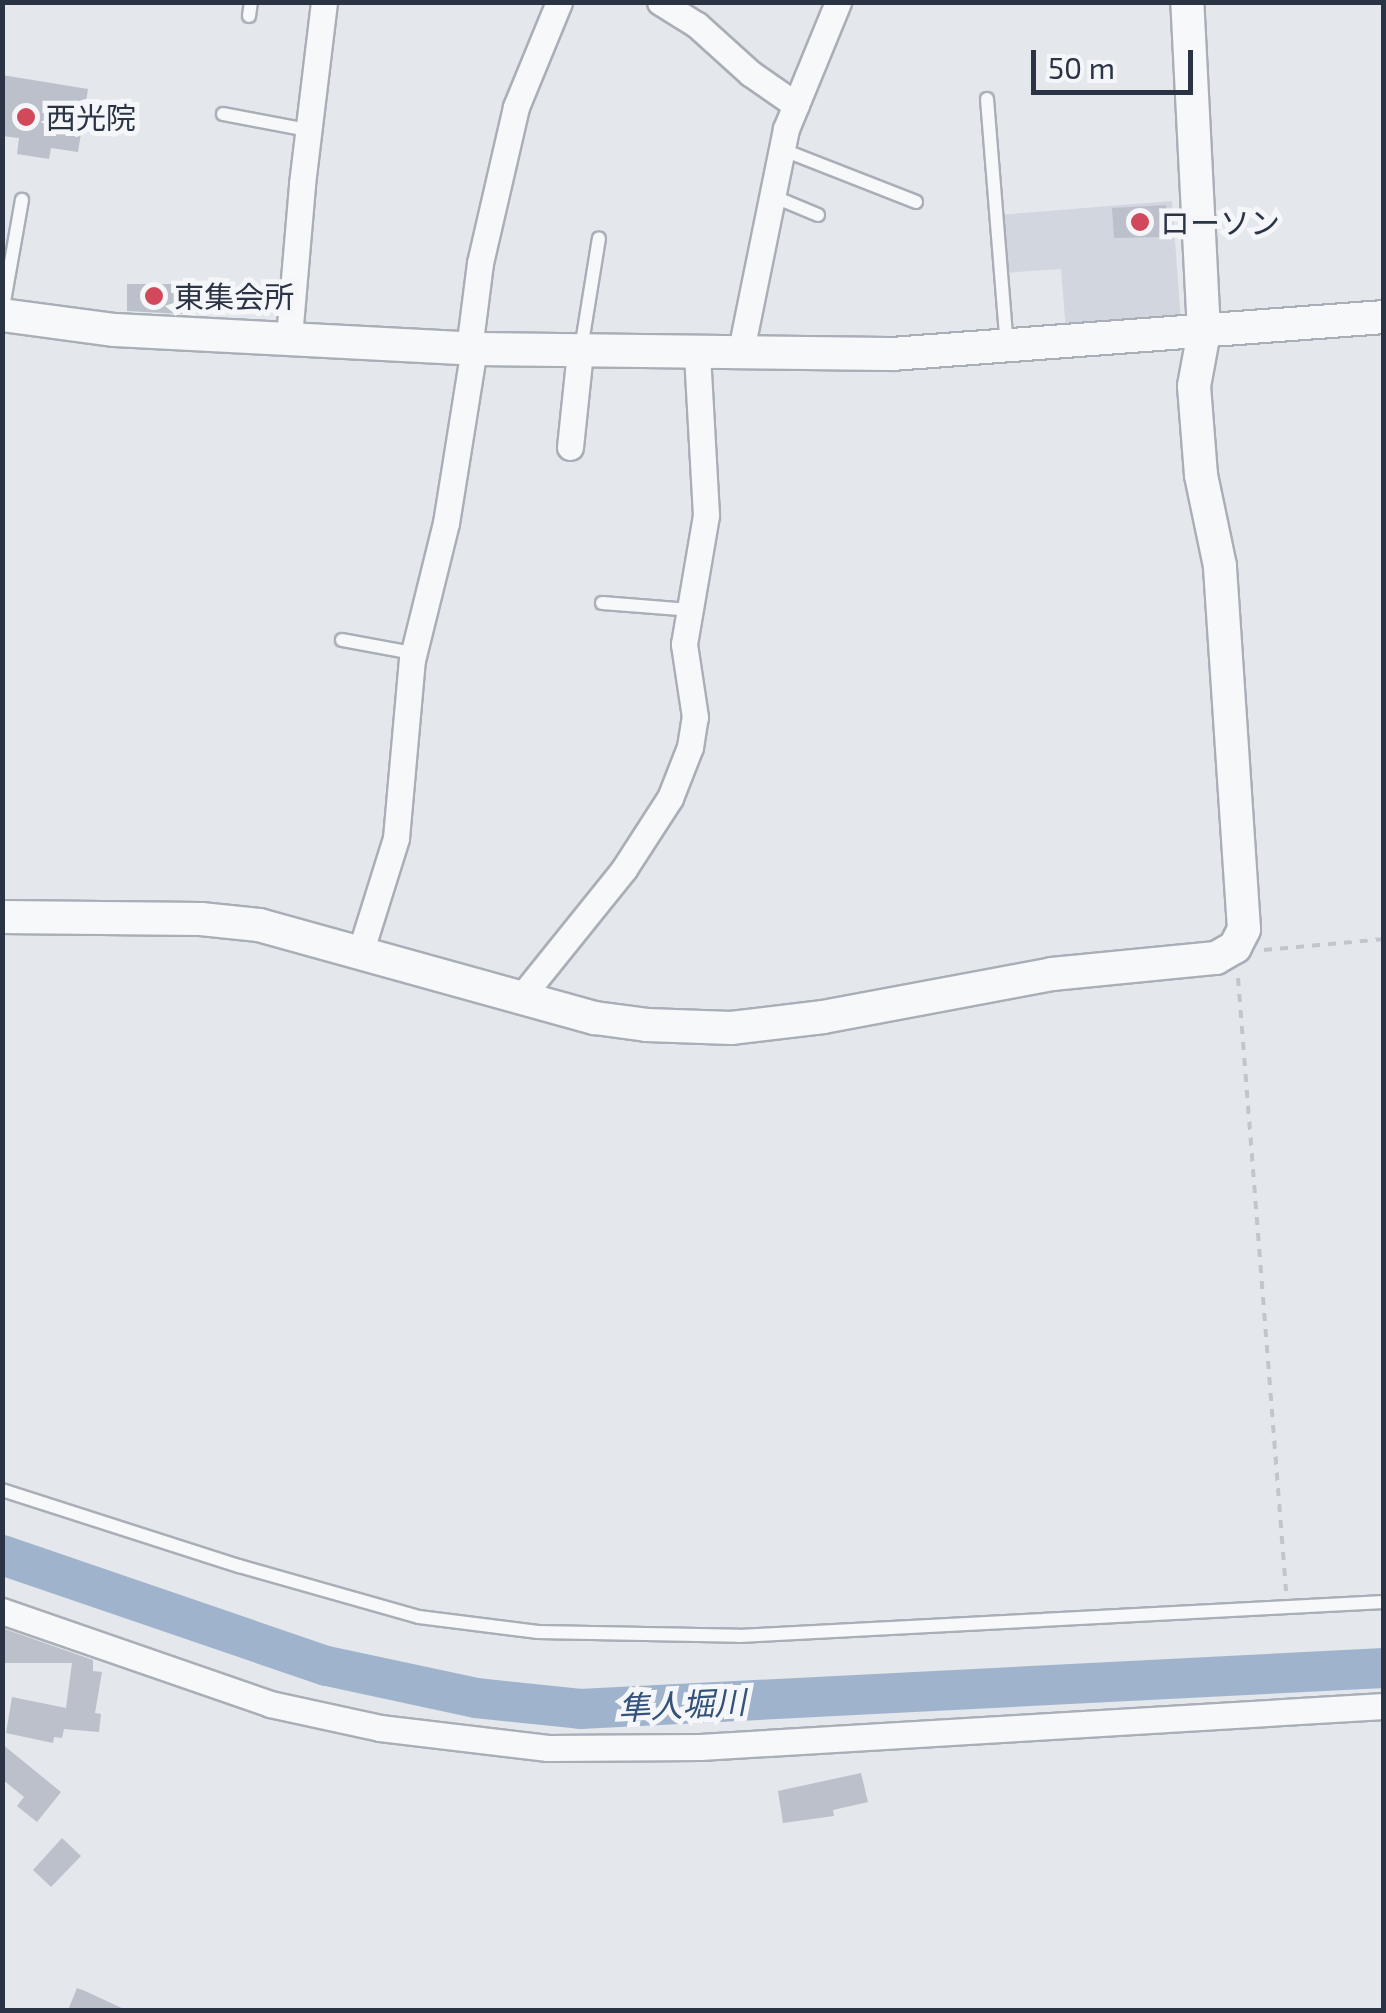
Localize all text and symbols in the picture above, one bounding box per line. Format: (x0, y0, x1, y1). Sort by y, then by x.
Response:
scale bar (1036, 30, 1198, 92)
text: 50 m (1048, 49, 1115, 85)
place label: 西光院 (46, 99, 136, 135)
marker: 西光院 (15, 106, 37, 128)
place label: ローソン (1160, 204, 1280, 240)
marker: ローソン (1129, 211, 1151, 233)
place label: 東集会所 (174, 278, 294, 314)
marker: 東集会所 (143, 285, 165, 307)
water label: 隼人堀川 (617, 1681, 747, 1727)

